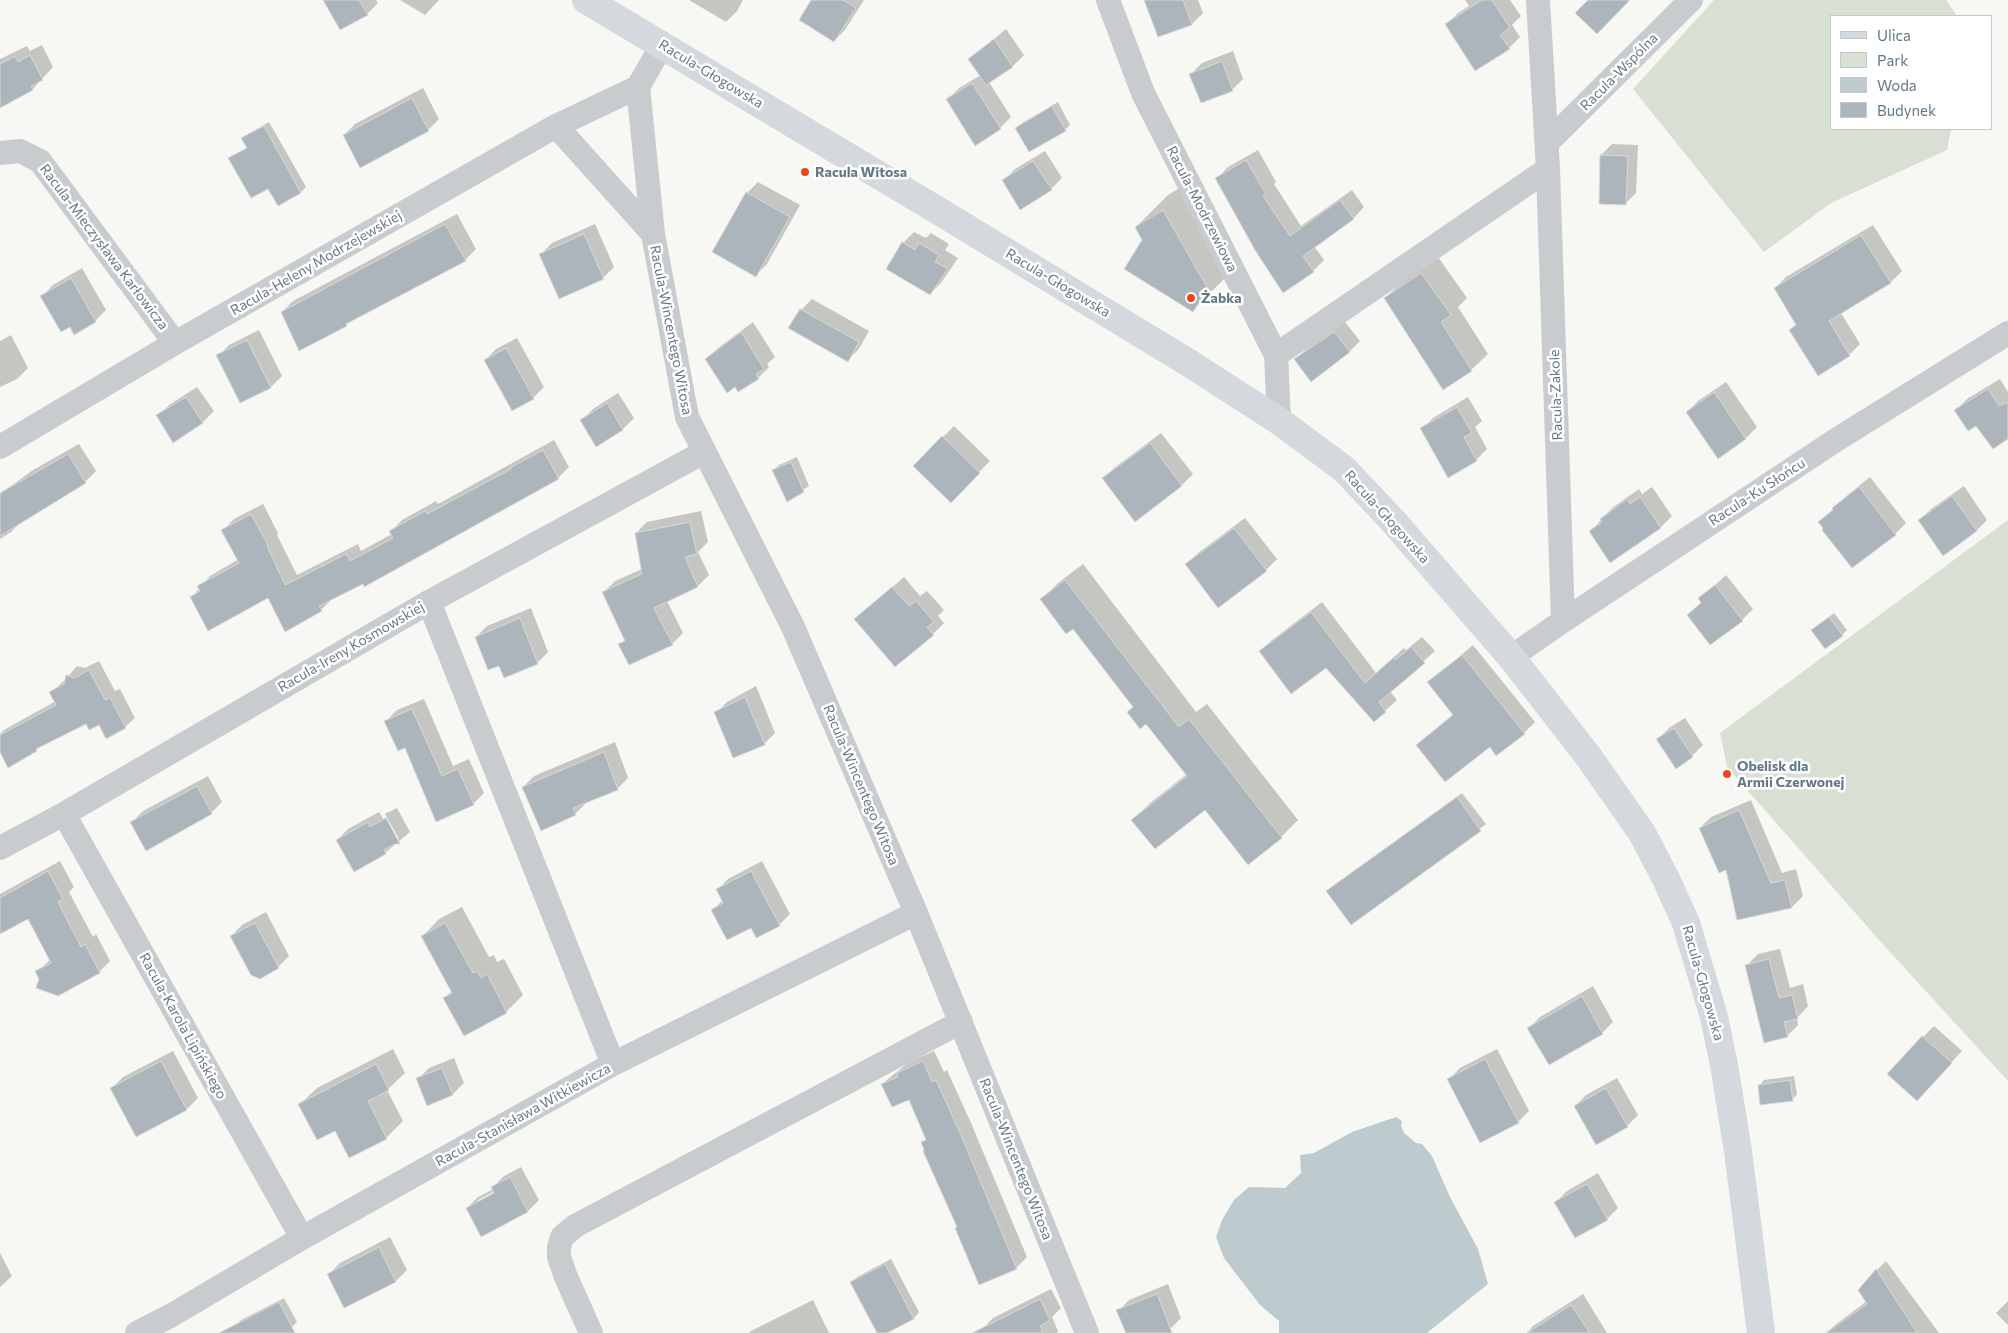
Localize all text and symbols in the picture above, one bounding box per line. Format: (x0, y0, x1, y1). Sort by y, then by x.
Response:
legend (1830, 15, 1993, 130)
text: Ulica (1877, 26, 1911, 44)
street label: Racula-Wspólna (1577, 30, 1661, 114)
street label: Racula-Głogowska (656, 36, 766, 112)
text: Park (1877, 51, 1908, 69)
text: Woda (1877, 76, 1917, 94)
text: Budynek (1877, 101, 1936, 119)
street label: Racula-Modrzewiowa (1163, 143, 1241, 275)
street label: Racula-Mieczysława Karłowicza (36, 161, 172, 333)
place label: Racula Witosa (815, 164, 907, 180)
marker: Racula Witosa (799, 166, 811, 178)
street label: Racula-Heleny Modrzejewskiej (227, 207, 405, 319)
street label: Racula-Wincentego Witosa (646, 244, 696, 416)
street label: Racula-Głogowska (1003, 245, 1113, 321)
place label: Żabka (1201, 290, 1242, 306)
marker: Żabka (1185, 292, 1197, 304)
street label: Racula-Zakole (1546, 349, 1566, 441)
street label: Racula-Ku Słońcu (1706, 455, 1808, 529)
street label: Racula-Głogowska (1341, 467, 1433, 567)
street label: Racula-Ireny Kosmowskiej (275, 598, 427, 696)
street label: Racula-Wincentego Witosa (820, 702, 902, 868)
place label: Obelisk dla Armii Czerwonej (1737, 758, 1844, 790)
marker: Obelisk dla Armii Czerwonej (1721, 768, 1733, 780)
street label: Racula-Głogowska (1679, 923, 1727, 1043)
street label: Racula-Karola Lipińskiego (136, 950, 230, 1102)
street label: Racula-Stanisława Witkiewicza (432, 1060, 614, 1170)
street label: Racula-Wincentego Witosa (976, 1076, 1056, 1242)

